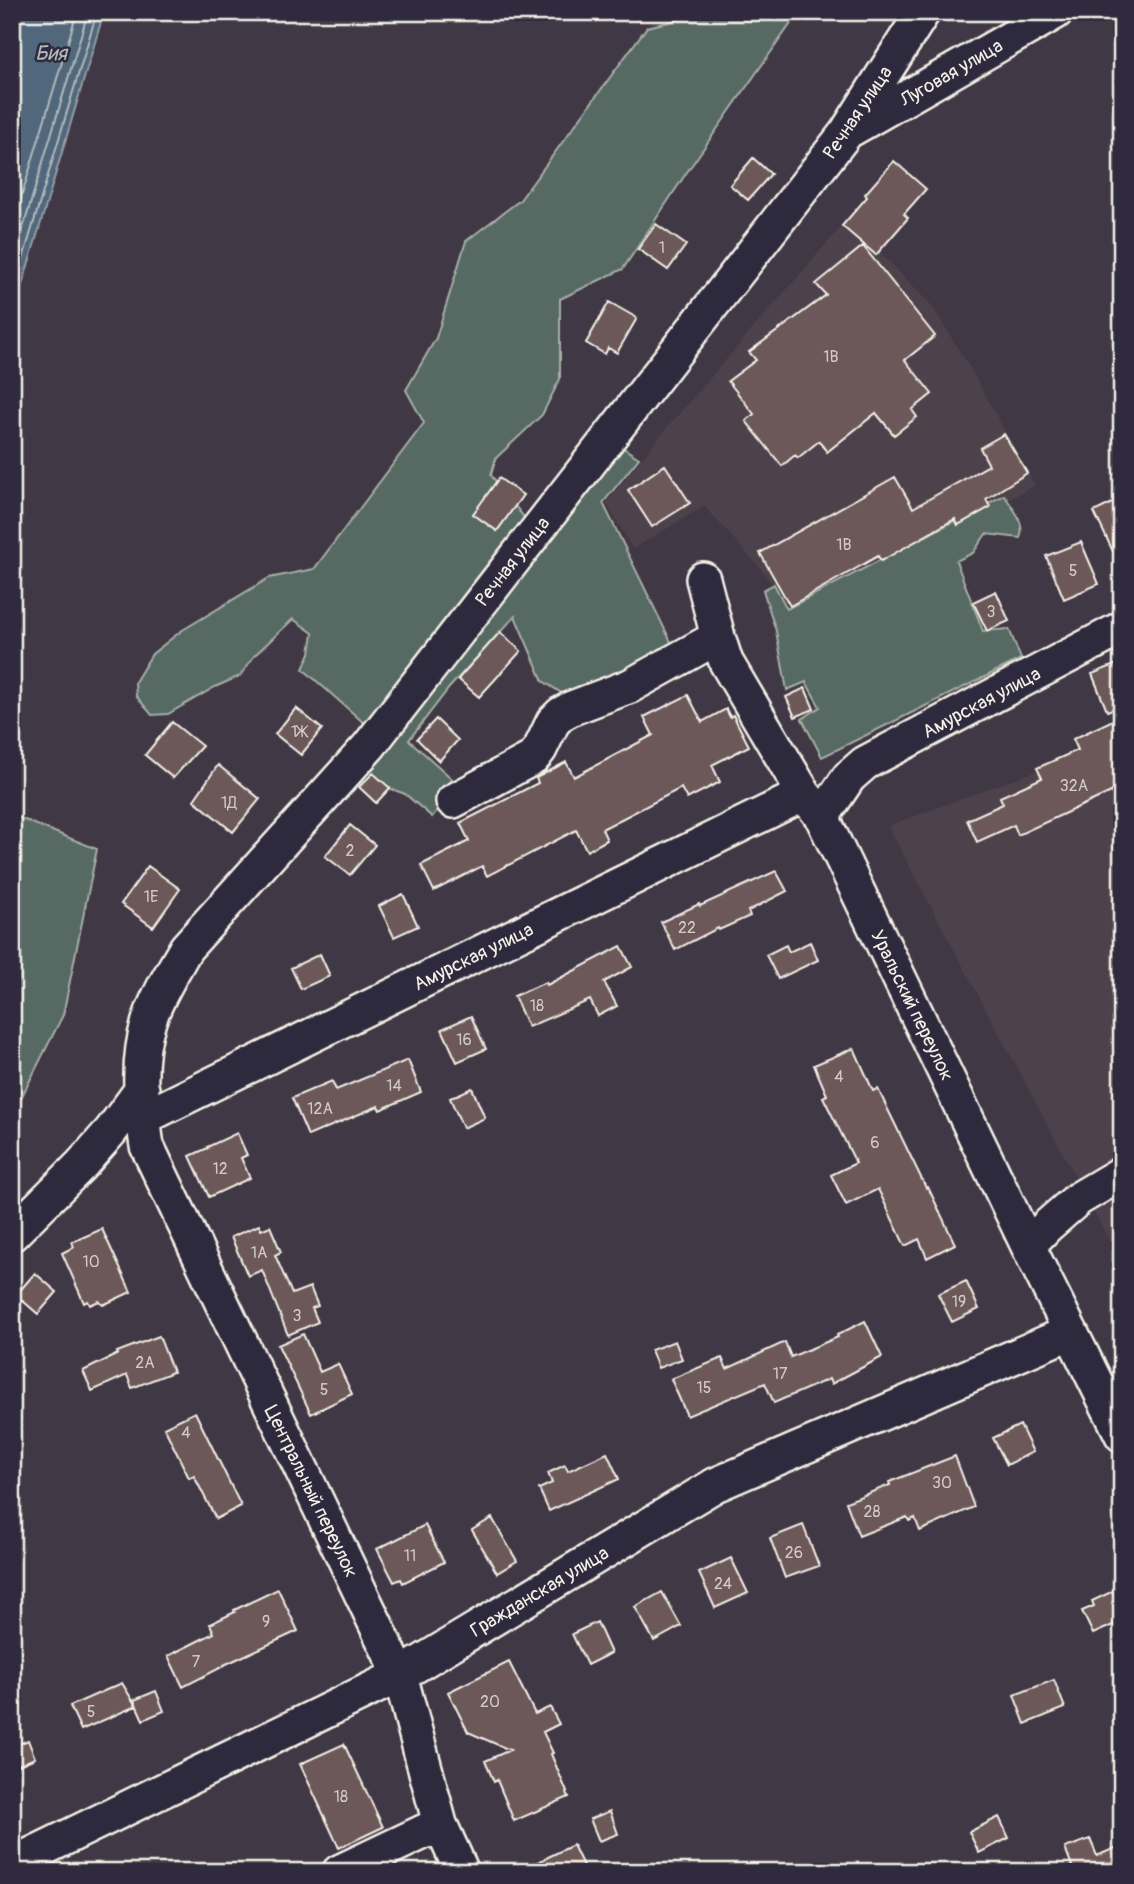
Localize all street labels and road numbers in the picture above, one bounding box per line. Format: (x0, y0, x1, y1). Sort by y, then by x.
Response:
street label: Луговая улица (895, 34, 1007, 112)
street label: Речная улица (818, 61, 898, 164)
street label: Речная улица (470, 512, 555, 611)
street label: Амурская улица (918, 662, 1045, 744)
street label: Амурская улица (409, 917, 538, 996)
street label: Уральский переулок (865, 926, 959, 1085)
street label: Центральный переулок (259, 1401, 363, 1582)
street label: Гражданская улица (466, 1541, 613, 1643)

